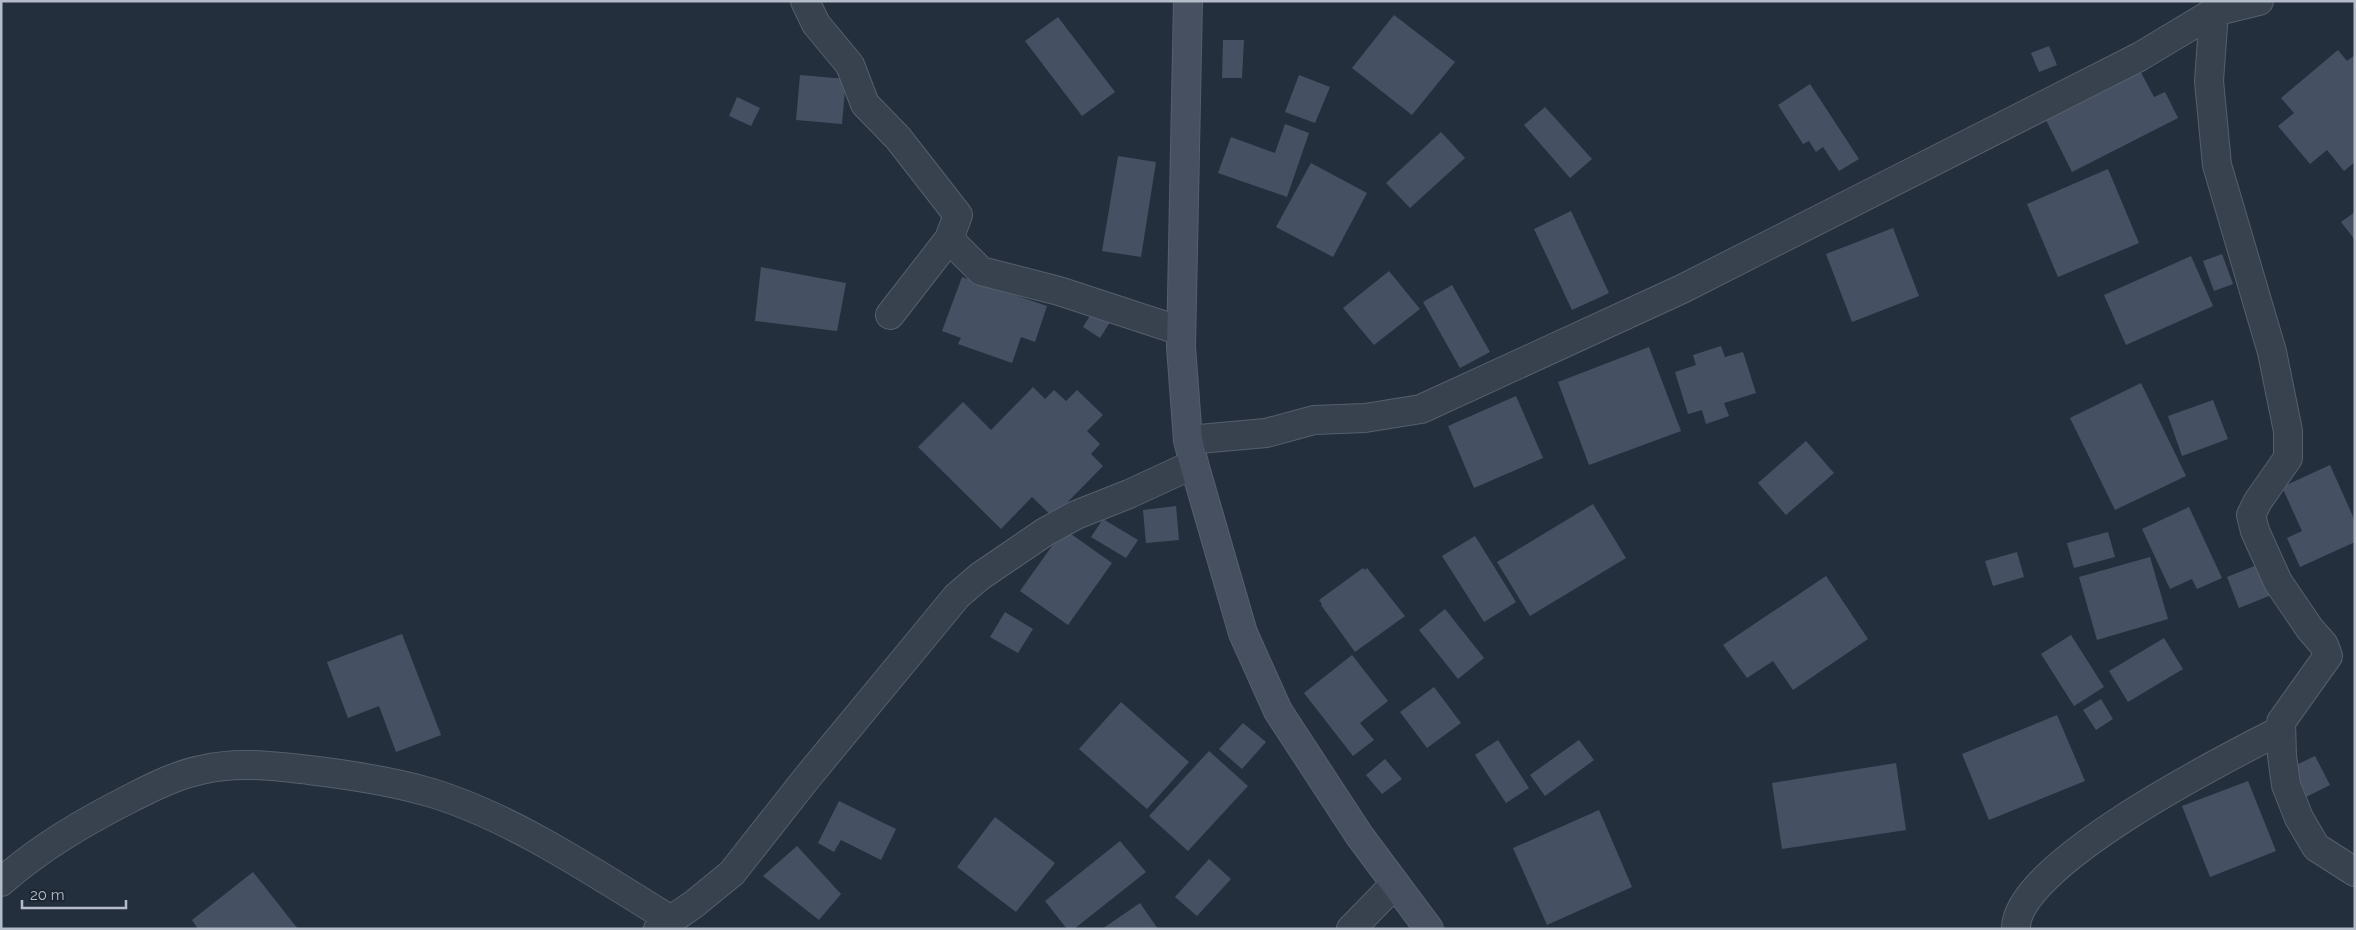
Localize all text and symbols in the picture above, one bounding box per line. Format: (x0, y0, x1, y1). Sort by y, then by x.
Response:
scale bar (22, 878, 126, 910)
text: 20 m (30, 886, 65, 904)

